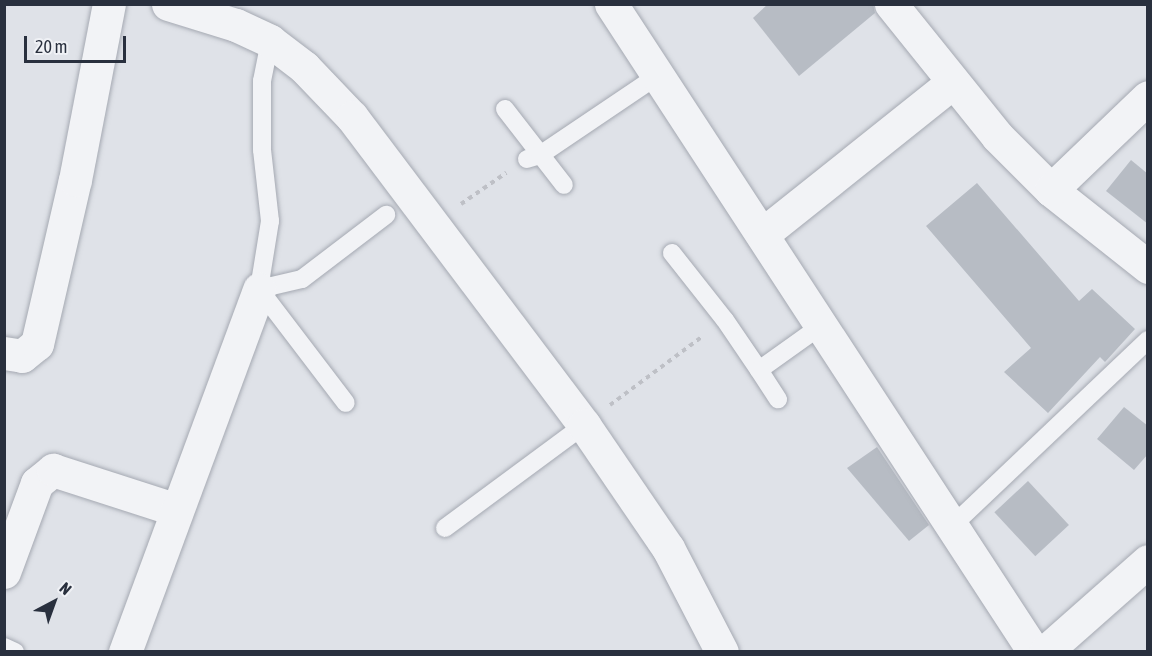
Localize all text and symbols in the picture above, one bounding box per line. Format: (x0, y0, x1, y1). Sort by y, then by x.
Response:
scale bar (27, 24, 129, 62)
text: 20 m (35, 36, 67, 57)
north arrow (24, 572, 84, 632)
text: N (56, 579, 75, 598)

